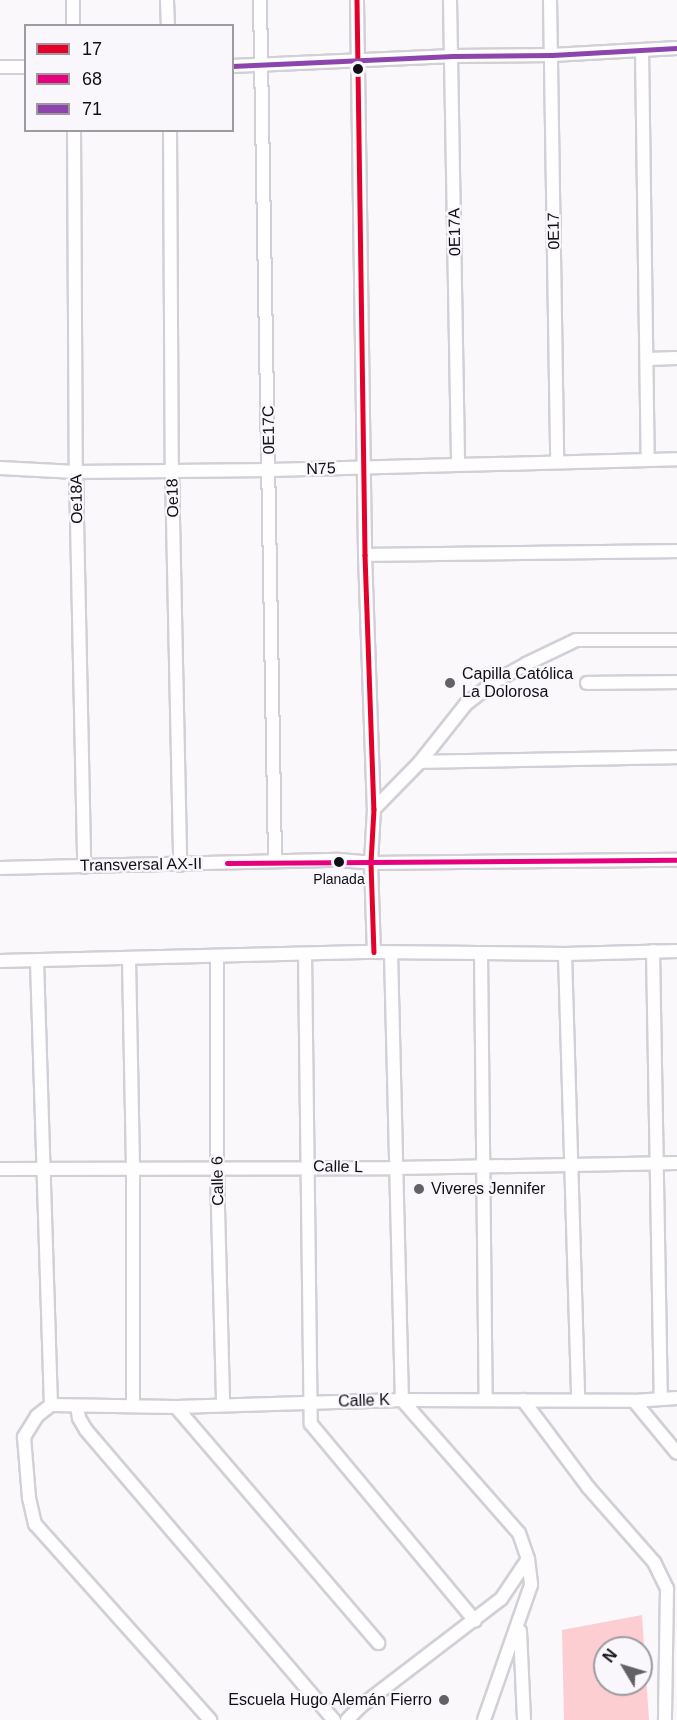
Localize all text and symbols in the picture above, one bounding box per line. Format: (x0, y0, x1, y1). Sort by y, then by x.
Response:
legend (24, 24, 234, 132)
text: 17 (82, 39, 102, 59)
unlabelled marker (352, 63, 364, 75)
text: 68 (82, 69, 102, 89)
text: 71 (82, 99, 102, 119)
street label: 0E17A (445, 208, 465, 256)
street label: 0E17 (544, 212, 564, 250)
street label: 0E17C (259, 405, 279, 455)
street label: N75 (306, 459, 336, 479)
street label: Oe18A (67, 474, 87, 524)
street label: Oe18 (163, 478, 183, 518)
place label: Capilla Católica La Dolorosa (462, 664, 573, 702)
marker: Capilla Católica La Dolorosa (443, 676, 457, 690)
street label: Transversal AX-II (79, 854, 203, 876)
marker: Planada (333, 856, 345, 868)
place label: Planada (313, 871, 365, 887)
street label: Calle 6 (208, 1156, 228, 1206)
street label: Calle L (313, 1157, 363, 1177)
place label: Viveres Jennifer (431, 1179, 545, 1199)
marker: Viveres Jennifer (412, 1182, 426, 1196)
street label: Calle K (338, 1391, 390, 1411)
north arrow (593, 1636, 653, 1696)
text: N (600, 1646, 620, 1666)
place label: Escuela Hugo Alemán Fierro (227, 1690, 432, 1710)
marker: Escuela Hugo Alemán Fierro (437, 1693, 451, 1707)

